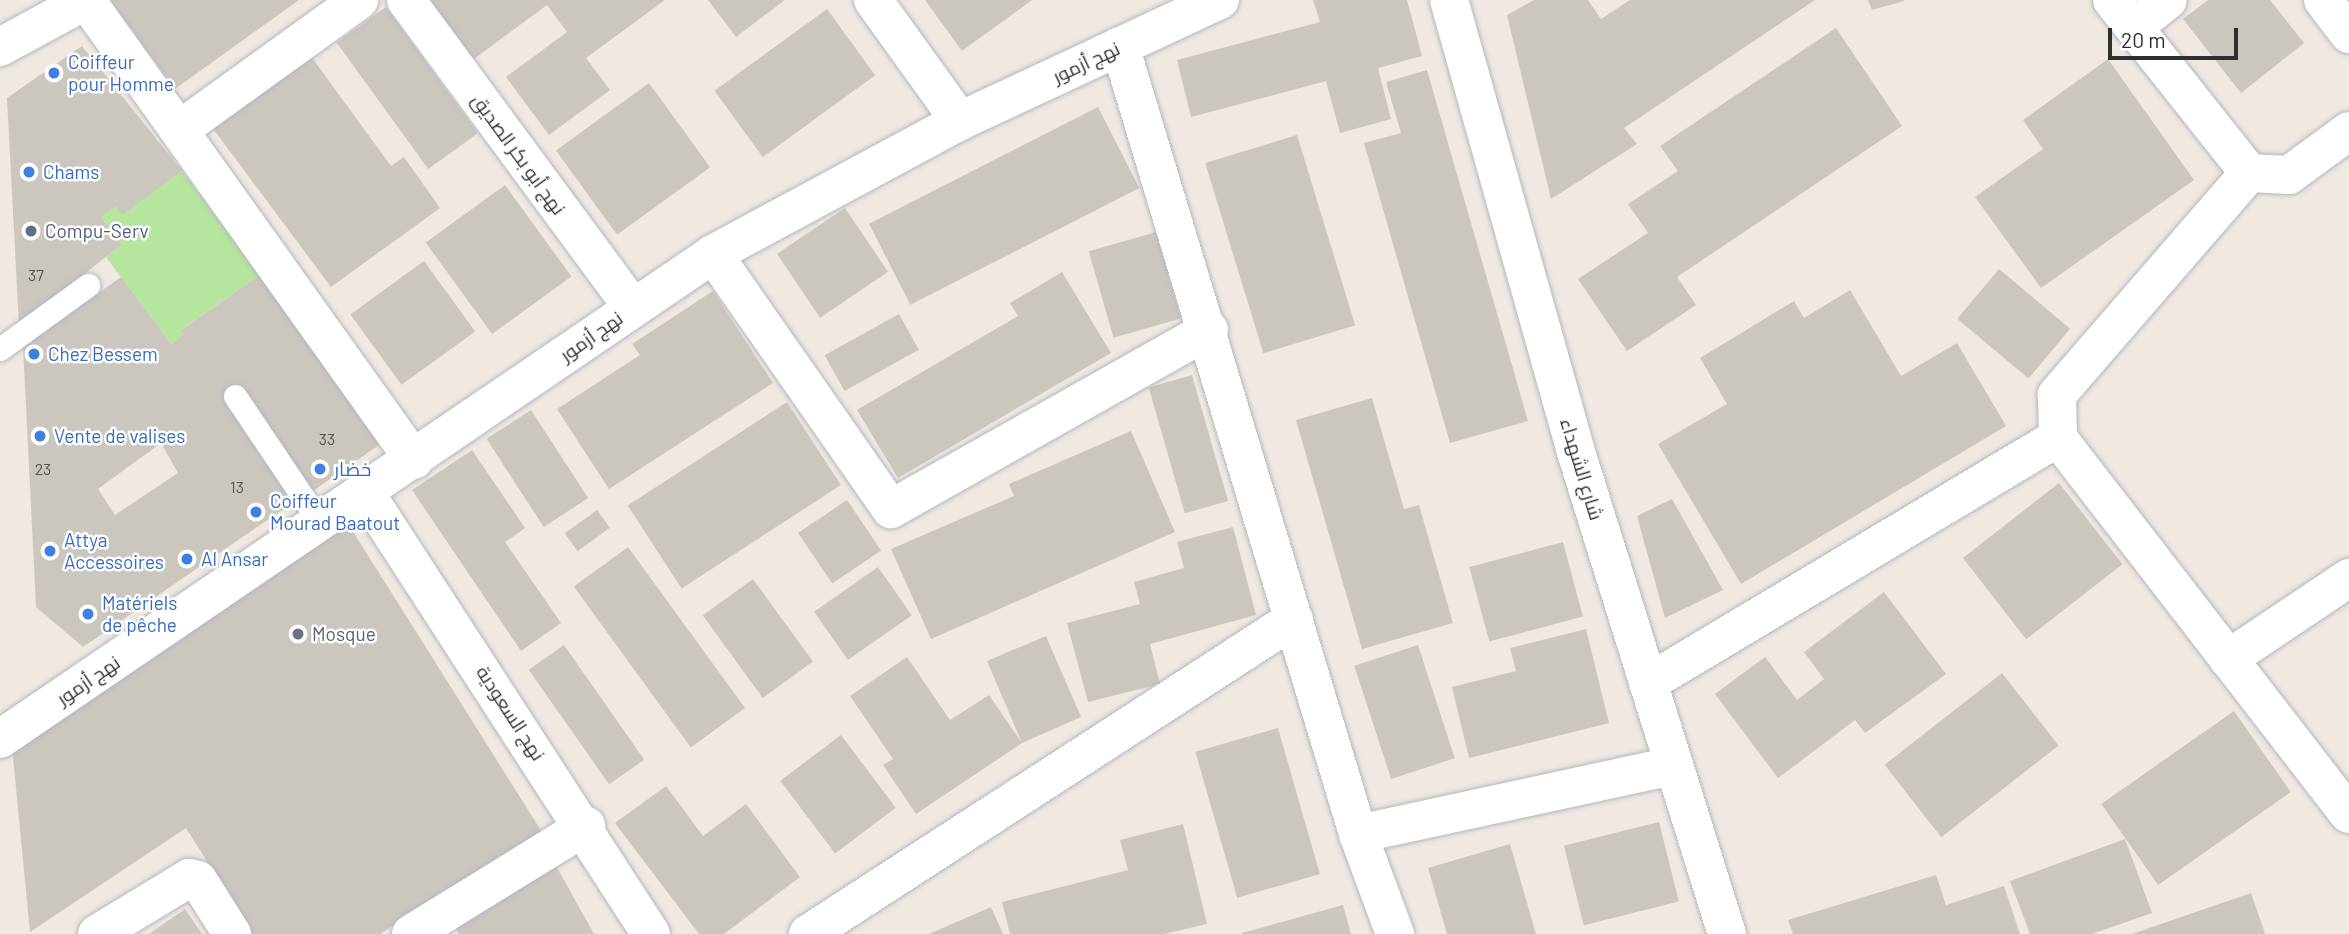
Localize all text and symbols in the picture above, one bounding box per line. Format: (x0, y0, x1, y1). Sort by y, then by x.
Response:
scale bar (2111, 14, 2240, 58)
text: 20 m (2121, 27, 2166, 52)
street label: نهج أزمور (1049, 37, 1123, 87)
place label: Coiffeur pour Homme (68, 51, 174, 95)
marker: Coiffeur pour Homme (46, 65, 62, 81)
street label: نهج أبو بكر الصديق (467, 89, 571, 219)
place label: Chams (43, 161, 99, 183)
marker: Chams (21, 164, 37, 180)
place label: Compu-Serv (45, 220, 148, 242)
marker: Compu-Serv (23, 223, 39, 239)
house number: 37 (28, 265, 44, 285)
street label: نهج أزمور (555, 306, 627, 366)
place label: Chez Bessem (48, 343, 158, 365)
marker: Chez Bessem (26, 346, 42, 362)
street label: شارع الشهداء (1556, 415, 1608, 523)
place label: Vente de valises (54, 425, 185, 447)
marker: Vente de valises (32, 428, 48, 444)
house number: 33 (319, 429, 335, 449)
place label: خضار (334, 458, 371, 480)
house number: 23 (35, 459, 51, 479)
marker: خضار (312, 461, 328, 477)
house number: 13 (230, 477, 244, 497)
place label: Coiffeur Mourad Baatout (270, 490, 400, 534)
marker: Coiffeur Mourad Baatout (248, 504, 264, 520)
place label: Attya Accessoires (64, 529, 164, 573)
marker: Attya Accessoires (42, 543, 58, 559)
place label: Al Ansar (201, 548, 268, 570)
marker: Al Ansar (179, 551, 195, 567)
place label: Matériels de pêche (102, 592, 177, 636)
marker: Matériels de pêche (80, 606, 96, 622)
place label: Mosque (312, 623, 376, 645)
marker: Mosque (290, 626, 306, 642)
street label: نهج أزمور (52, 651, 124, 709)
street label: نهج السعودية (472, 661, 550, 765)

